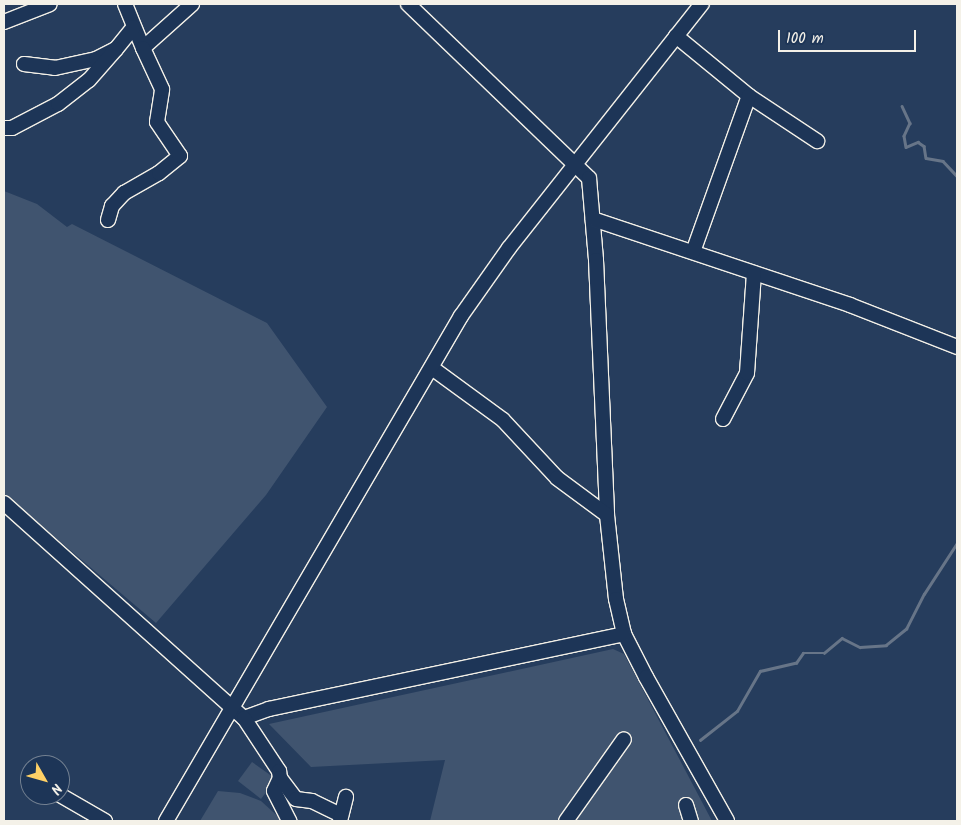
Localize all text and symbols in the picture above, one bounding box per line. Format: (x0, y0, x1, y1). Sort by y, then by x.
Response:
scale bar (781, 20, 918, 52)
text: 100 m (786, 27, 824, 51)
north arrow (20, 755, 70, 805)
text: N (45, 778, 67, 799)

